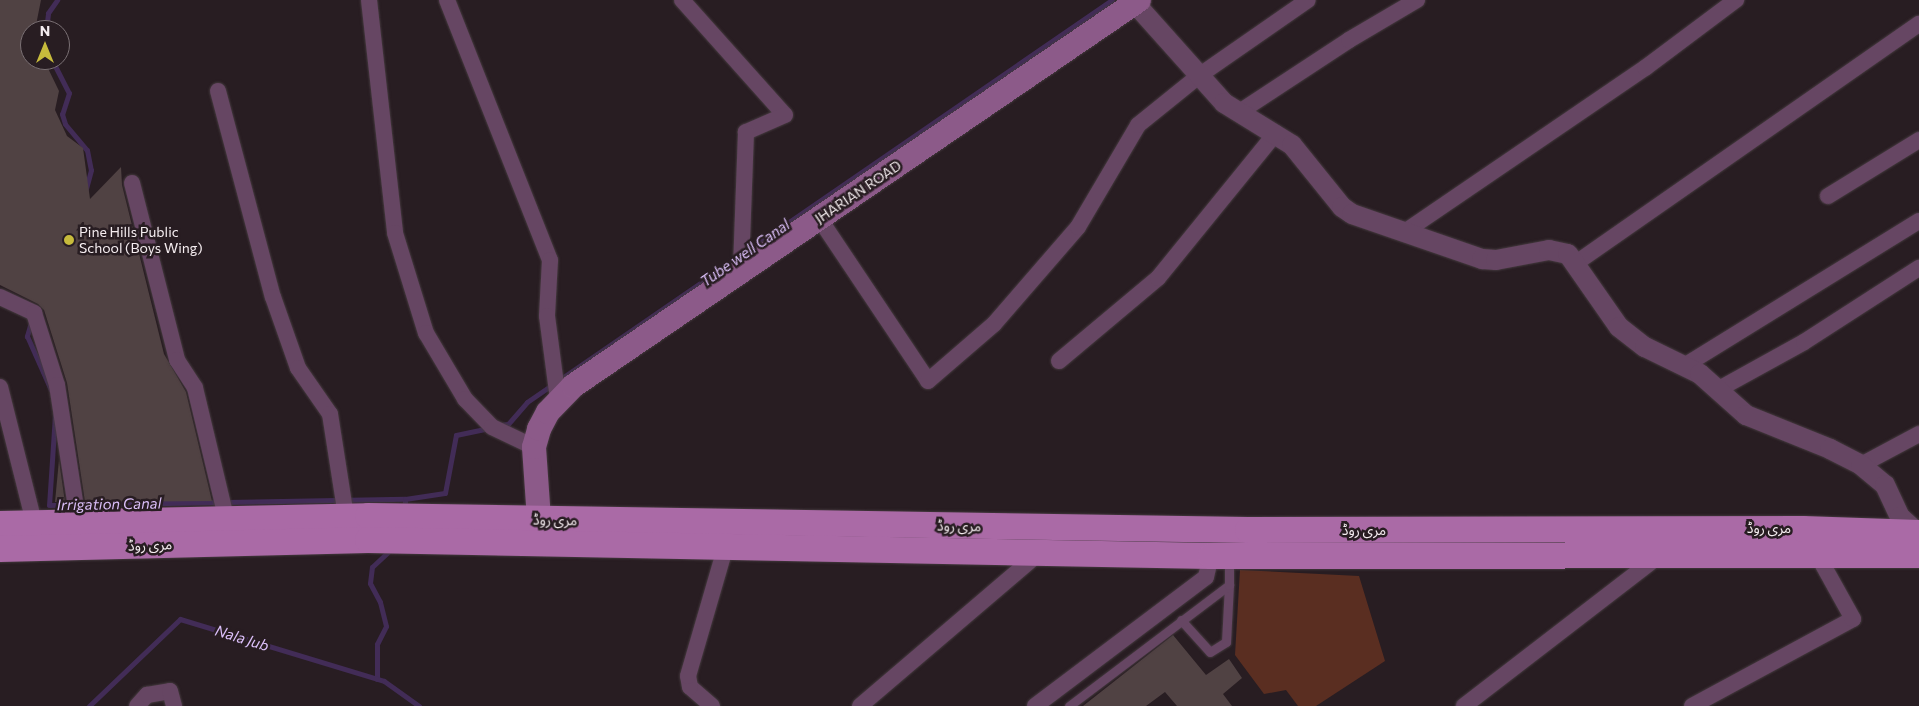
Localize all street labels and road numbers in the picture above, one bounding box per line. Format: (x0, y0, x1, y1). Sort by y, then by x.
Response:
street label: JHARIAN ROAD (812, 157, 904, 227)
street label: مری روڈ (533, 511, 577, 529)
street label: مری روڈ (937, 517, 981, 535)
street label: مری روڈ (1747, 520, 1791, 536)
street label: مری روڈ (1342, 522, 1386, 538)
street label: مری روڈ (128, 536, 172, 554)

